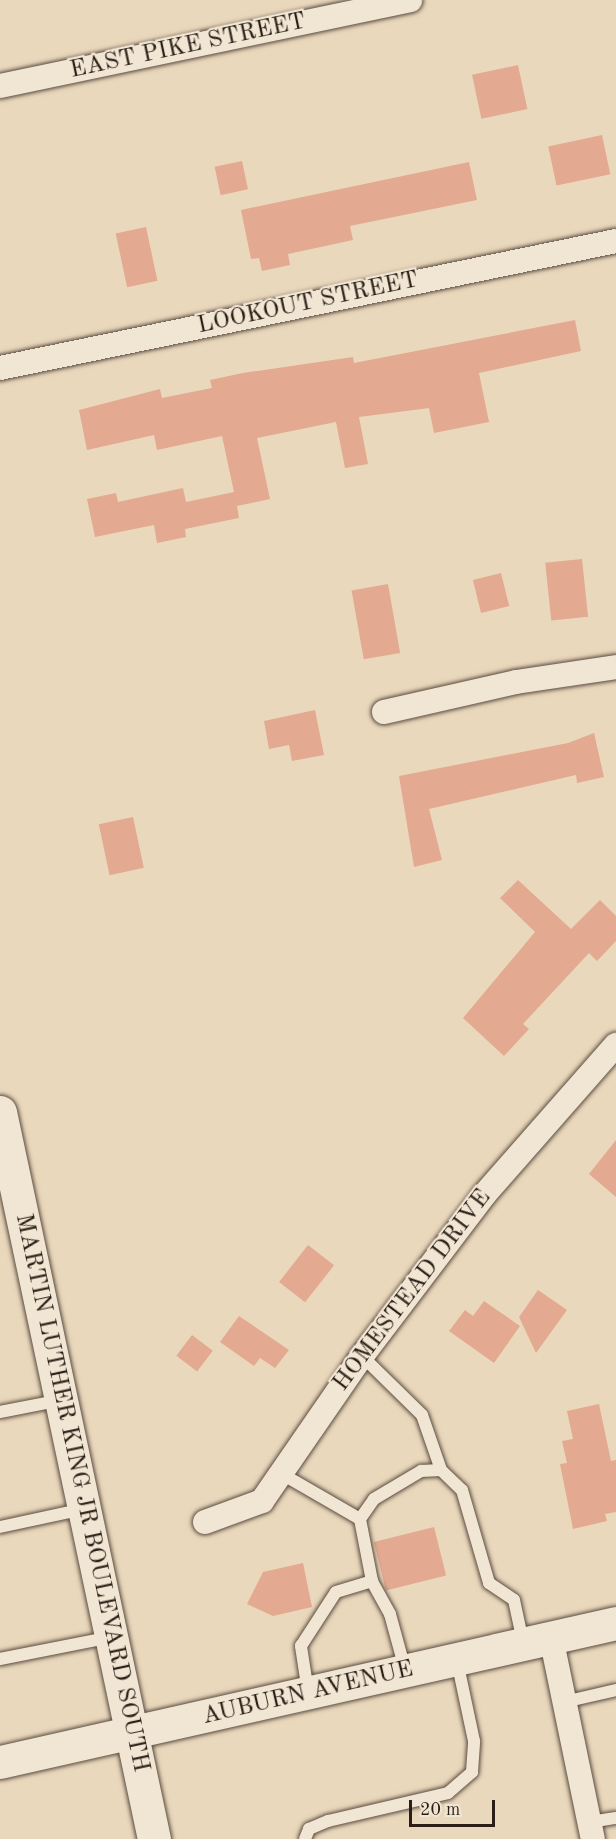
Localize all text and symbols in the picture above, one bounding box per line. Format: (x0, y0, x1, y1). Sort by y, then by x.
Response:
street label: EAST PIKE STREET (67, 8, 309, 86)
street label: LOOKOUT STREET (195, 267, 421, 341)
street label: HOMESTEAD DRIVE (328, 1184, 498, 1398)
street label: MARTIN LUTHER KING JR BOULEVARD SOUTH (8, 1211, 154, 1775)
street label: AUBURN AVENUE (200, 1656, 416, 1732)
scale bar (412, 1788, 498, 1826)
text: 20 m (420, 1801, 460, 1819)

